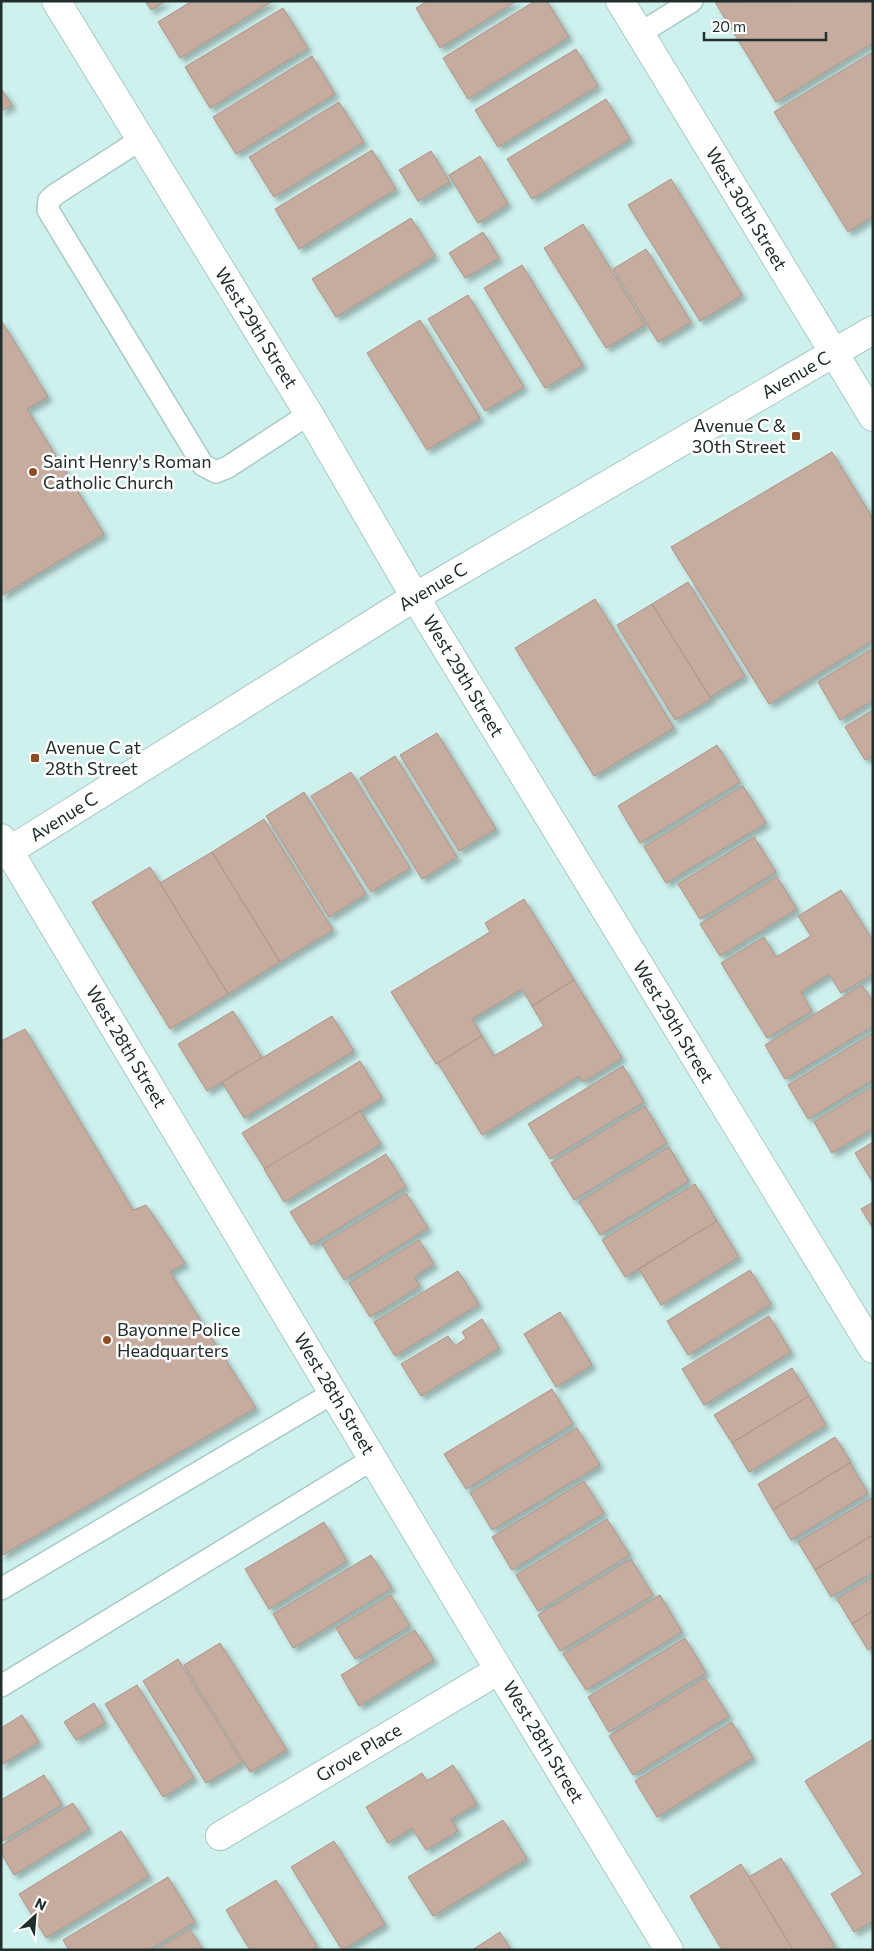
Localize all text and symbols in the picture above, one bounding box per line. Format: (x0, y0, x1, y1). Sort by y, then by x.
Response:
scale bar (704, 10, 826, 42)
text: 20 m (712, 17, 746, 35)
street label: West 30th Street (701, 143, 792, 274)
street label: West 29th Street (211, 263, 303, 392)
street label: Avenue C (757, 346, 834, 403)
place label: Avenue C & 30th Street (692, 414, 786, 457)
marker: Avenue C & 30th Street (790, 430, 802, 442)
place label: Saint Henry's Roman Catholic Church (43, 450, 211, 493)
marker: Saint Henry's Roman Catholic Church (27, 466, 39, 478)
street label: Avenue C (394, 557, 471, 615)
street label: West 29th Street (419, 610, 509, 740)
place label: Avenue C at 28th Street (45, 736, 141, 779)
marker: Avenue C at 28th Street (29, 752, 41, 764)
street label: Avenue C (26, 787, 101, 846)
street label: West 29th Street (629, 956, 719, 1086)
street label: West 28th Street (82, 981, 172, 1111)
place label: Bayonne Police Headquarters (117, 1318, 240, 1361)
street label: West 28th Street (290, 1328, 380, 1458)
marker: Bayonne Police Headquarters (101, 1334, 113, 1346)
street label: West 28th Street (499, 1676, 589, 1806)
street label: Grove Place (312, 1718, 405, 1786)
north arrow (10, 1891, 60, 1941)
text: N (32, 1894, 49, 1914)

